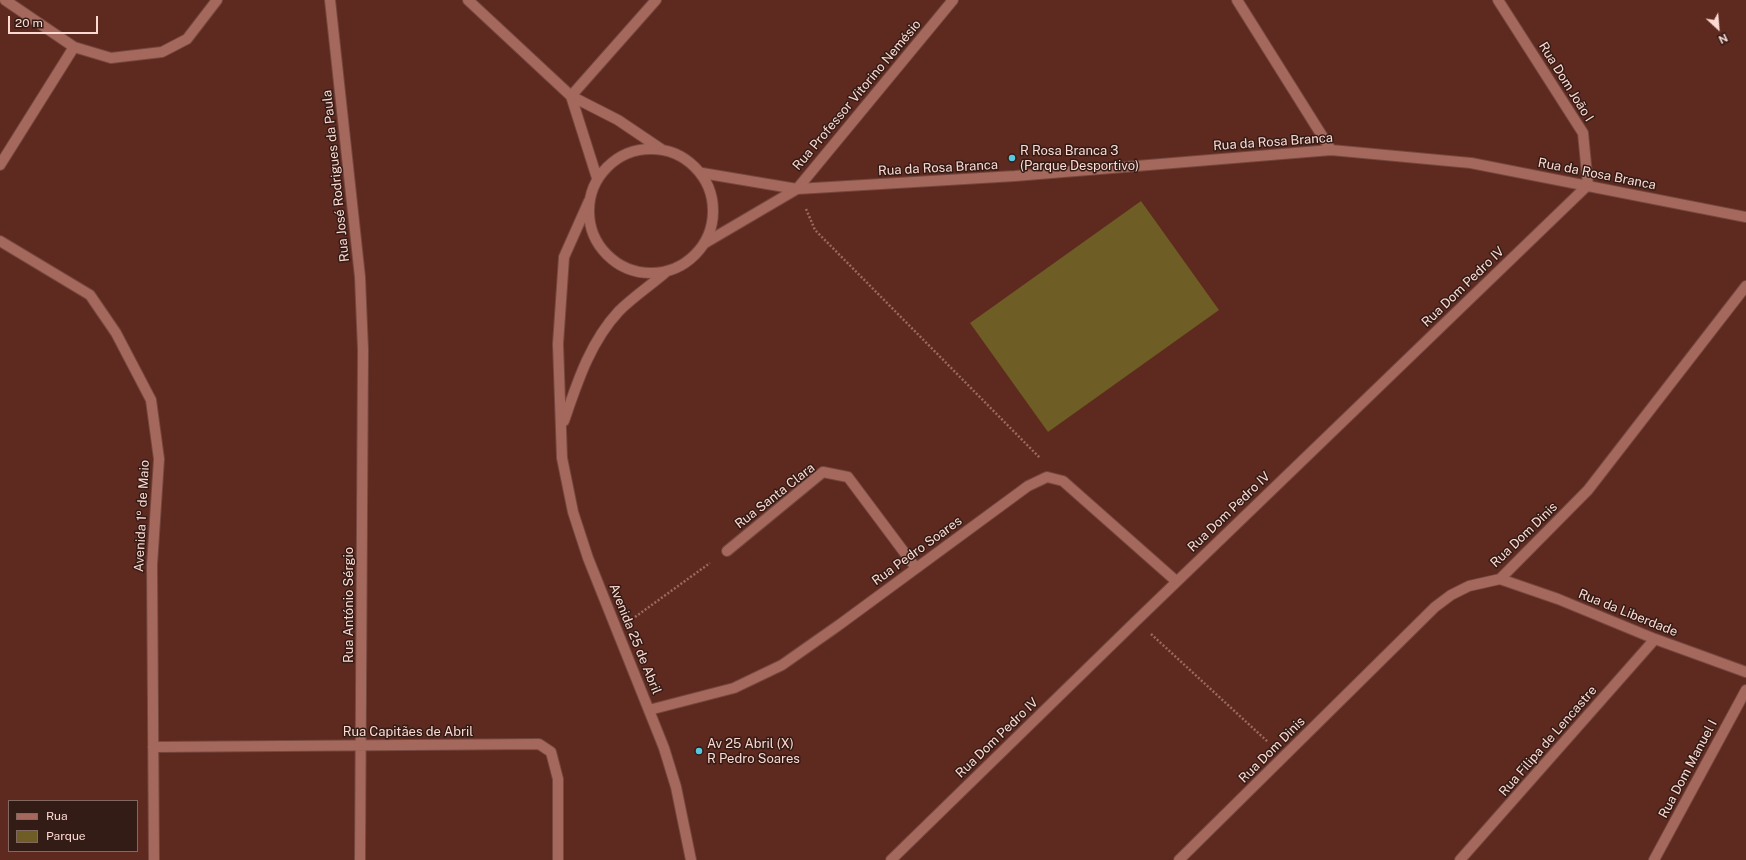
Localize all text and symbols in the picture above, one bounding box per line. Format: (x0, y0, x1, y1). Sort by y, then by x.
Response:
scale bar (10, 8, 100, 34)
north arrow (1698, 8, 1738, 48)
text: 20 m (15, 16, 43, 30)
street label: Rua Professor Vitorino Nemésio (790, 17, 924, 173)
text: N (1717, 32, 1730, 46)
street label: Rua Dom João I (1535, 39, 1597, 125)
street label: Rua José Rodrigues da Paula (319, 89, 353, 263)
street label: Rua da Rosa Branca (1213, 130, 1333, 154)
place label: R Rosa Branca 3 (Parque Desportivo) (1020, 143, 1139, 174)
marker: R Rosa Branca 3 (Parque Desportivo) (1007, 153, 1017, 163)
street label: Rua da Rosa Branca (1537, 155, 1657, 193)
street label: Rua da Rosa Branca (878, 157, 998, 179)
street label: Rua Dom Pedro IV (1419, 244, 1507, 330)
street label: Avenida 1º de Maio (131, 460, 153, 572)
street label: Rua Santa Clara (732, 460, 818, 532)
street label: Rua Dom Pedro IV (1185, 469, 1273, 555)
street label: Rua Dom Dinis (1487, 499, 1561, 571)
street label: Rua Pedro Soares (869, 513, 965, 589)
street label: Rua António Sérgio (341, 547, 357, 663)
street label: Avenida 25 de Abril (606, 581, 664, 697)
street label: Rua da Liberdade (1576, 586, 1680, 640)
street label: Rua Filipa de Lencastre (1496, 683, 1600, 799)
street label: Rua Dom Pedro IV (953, 695, 1041, 781)
street label: Rua Dom Dinis (1236, 714, 1308, 786)
street label: Rua Dom Manuel I (1655, 717, 1721, 821)
street label: Rua Capitães de Abril (343, 724, 473, 740)
place label: Av 25 Abril (X) R Pedro Soares (707, 736, 800, 767)
marker: Av 25 Abril (X) R Pedro Soares (694, 746, 704, 756)
legend (8, 800, 138, 852)
text: Rua (46, 809, 68, 823)
text: Parque (46, 829, 86, 843)

